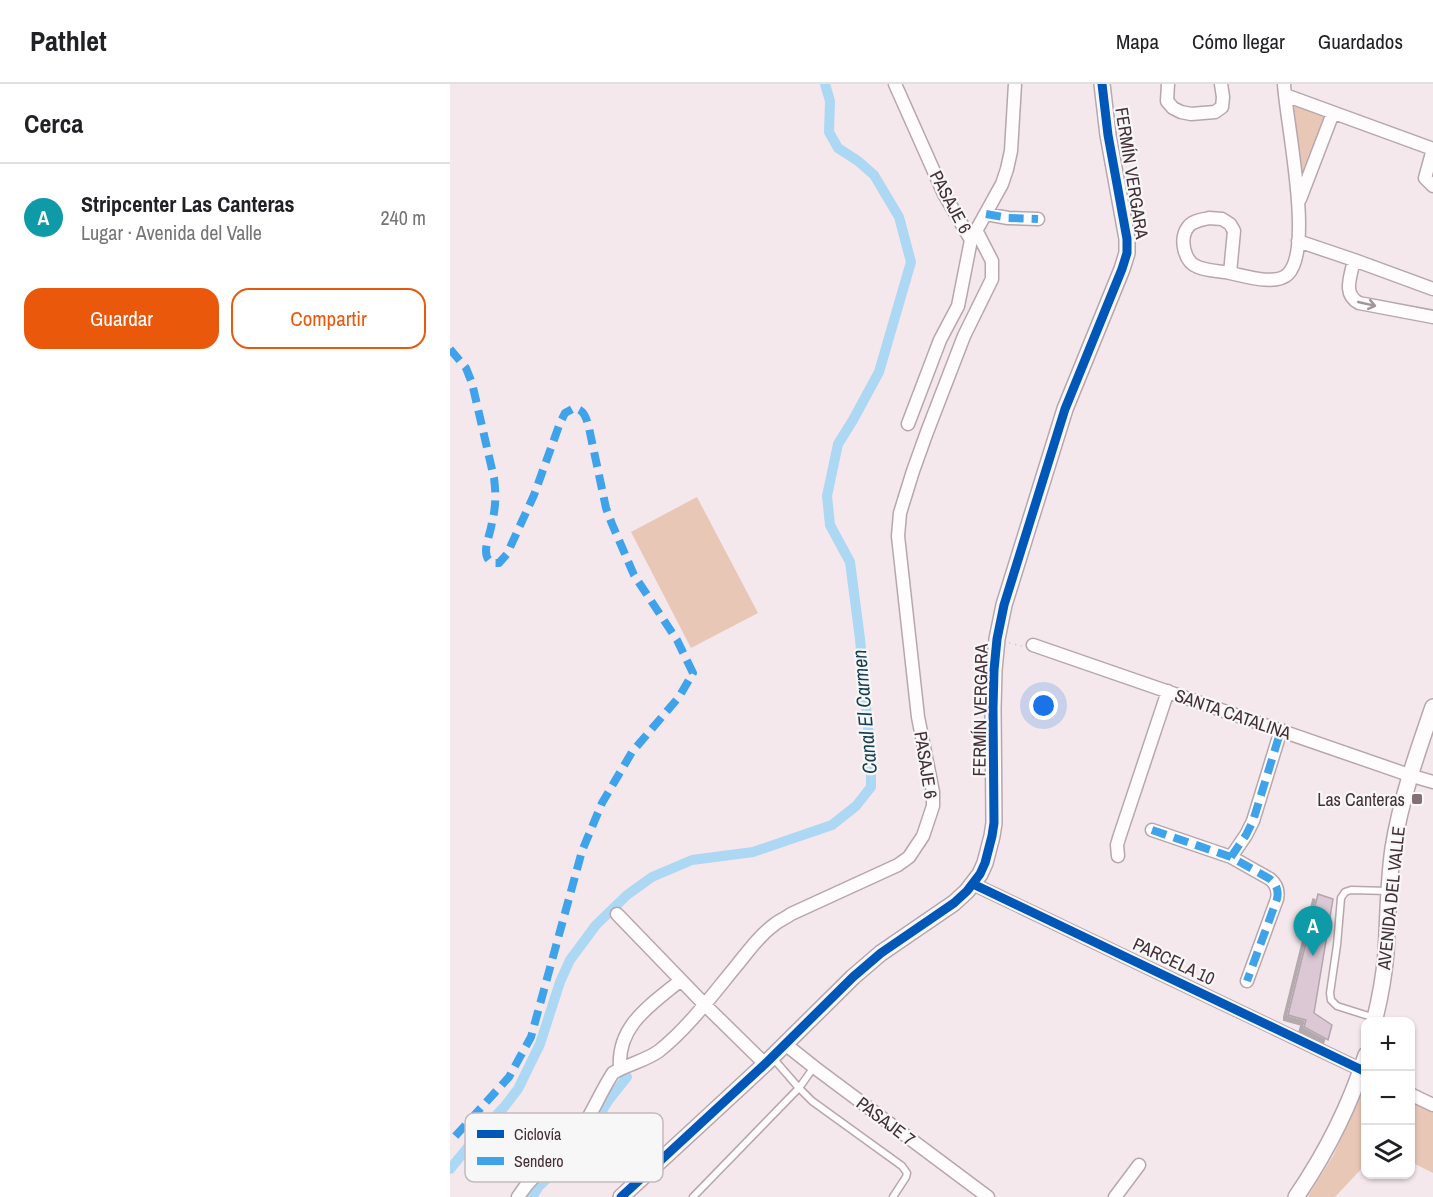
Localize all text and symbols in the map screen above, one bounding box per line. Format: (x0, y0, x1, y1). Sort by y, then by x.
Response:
text: Pathlet (30, 22, 107, 60)
text: Mapa (1116, 27, 1159, 56)
text: Cómo llegar (1192, 27, 1285, 56)
text: Guardados (1318, 27, 1403, 56)
street label: FERMÍN VERGARA (1109, 105, 1155, 241)
text: Cerca (24, 106, 83, 141)
street label: PASAJE 6 (924, 166, 978, 238)
text: Stripcenter Las Canteras (81, 189, 295, 219)
text: A (38, 204, 49, 231)
text: 240 m (380, 204, 426, 231)
text: Lugar · Avenida del Valle (81, 219, 262, 246)
button: Guardar (24, 288, 219, 349)
button: Compartir (231, 288, 426, 349)
one-way arrow (1357, 299, 1376, 310)
street label: FERMÍN VERGARA (966, 643, 994, 777)
water label: Canal El Carmen (845, 649, 883, 775)
street label: SANTA CATALINA (1172, 682, 1295, 746)
your location (1029, 691, 1058, 720)
street label: PASAJE 6 (908, 730, 944, 800)
place label: Las Canteras (1317, 787, 1405, 812)
marker: Las Canteras (1410, 792, 1424, 806)
street label: AVENIDA DEL VALLE (1371, 825, 1411, 972)
pin: A (1294, 906, 1332, 956)
street label: PARCELA 10 (1129, 931, 1219, 991)
map controls (1361, 1017, 1415, 1179)
button: + (1361, 1017, 1415, 1071)
button: − (1361, 1071, 1415, 1125)
street label: PASAJE 7 (851, 1091, 921, 1151)
legend (465, 1113, 663, 1182)
text: Ciclovía (514, 1123, 562, 1145)
button: layers (1361, 1125, 1415, 1179)
text: Sendero (514, 1150, 564, 1172)

